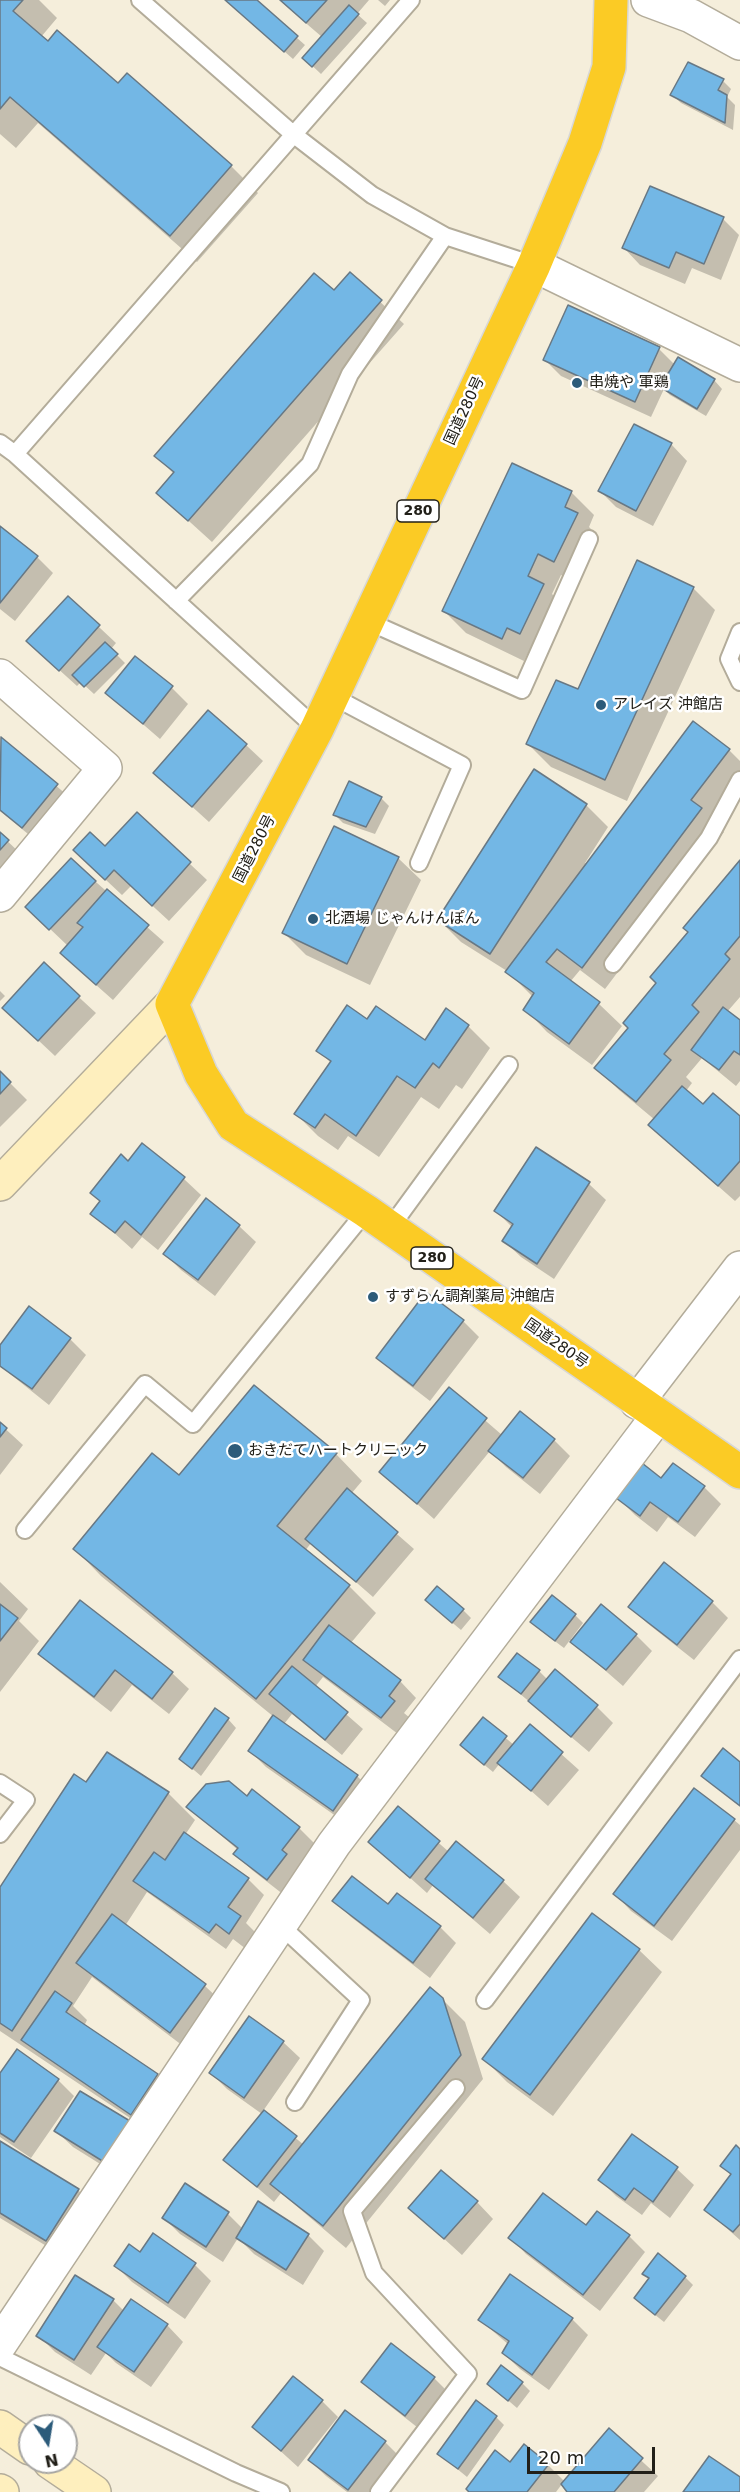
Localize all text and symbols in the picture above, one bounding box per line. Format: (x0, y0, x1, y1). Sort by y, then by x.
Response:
street label: 国道280号 (441, 374, 489, 448)
place label: 串焼や 軍鶏 (589, 374, 669, 392)
marker: 串焼や 軍鶏 (570, 376, 584, 390)
road number: 280 (397, 500, 439, 522)
place label: アレイズ 沖館店 (613, 696, 723, 714)
marker: アレイズ 沖館店 (594, 698, 608, 712)
street label: 国道280号 (230, 812, 280, 886)
place label: 北酒場 じゃんけんぽん (325, 910, 480, 928)
marker: 北酒場 じゃんけんぽん (306, 912, 320, 926)
road number: 280 (411, 1247, 453, 1269)
place label: すずらん調剤薬局 沖館店 (385, 1288, 555, 1306)
marker: すずらん調剤薬局 沖館店 (366, 1290, 380, 1304)
street label: 国道280号 (521, 1316, 591, 1372)
marker: おきだてハートクリニック (226, 1442, 244, 1460)
place label: おきだてハートクリニック (248, 1442, 428, 1460)
north arrow (18, 2414, 78, 2474)
scale bar (530, 2435, 658, 2473)
text: 20 m (538, 2447, 584, 2468)
text: N (43, 2449, 60, 2471)

